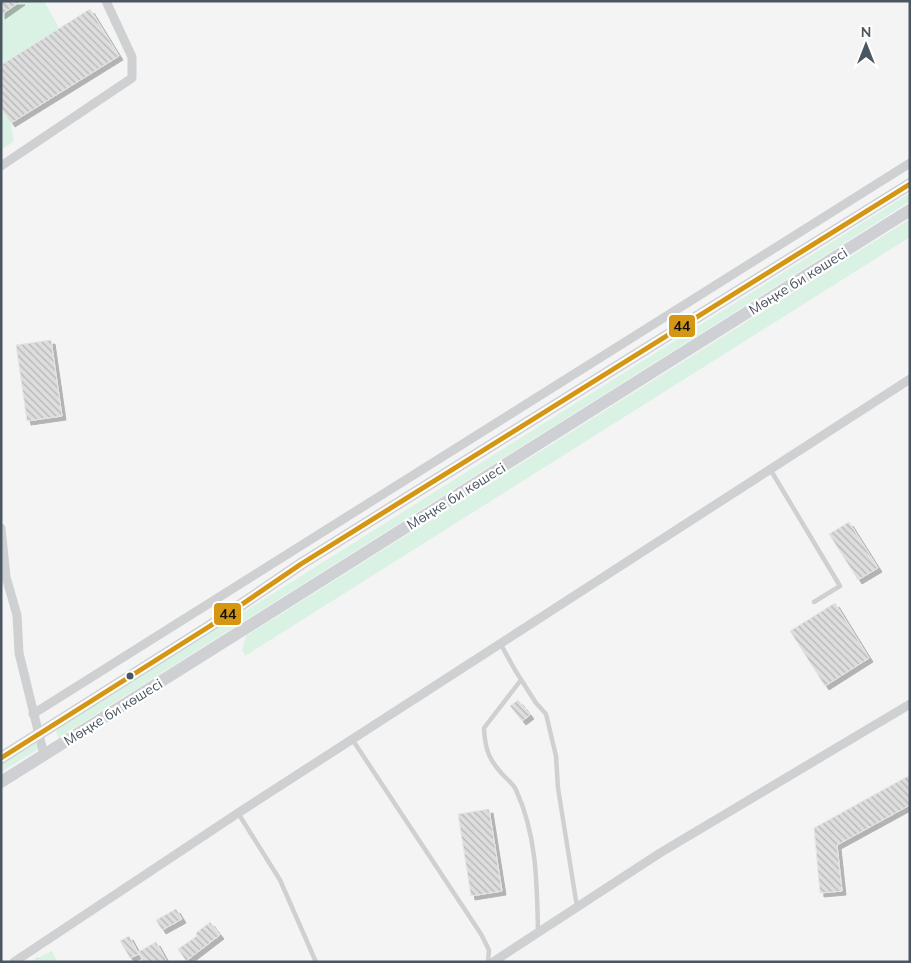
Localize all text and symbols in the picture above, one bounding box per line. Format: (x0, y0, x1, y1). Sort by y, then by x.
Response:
north arrow (841, 20, 891, 70)
text: N (861, 23, 871, 41)
street label: Мөңке би көшесі (745, 243, 851, 319)
line badge: 44 (668, 314, 696, 338)
text: 44 (674, 317, 691, 335)
street label: Мөңке би көшесі (403, 458, 509, 534)
line badge: 44 (213, 602, 242, 626)
text: 44 (220, 605, 237, 623)
unlabelled marker (125, 671, 135, 681)
street label: Мөңке би көшесі (60, 674, 166, 750)

